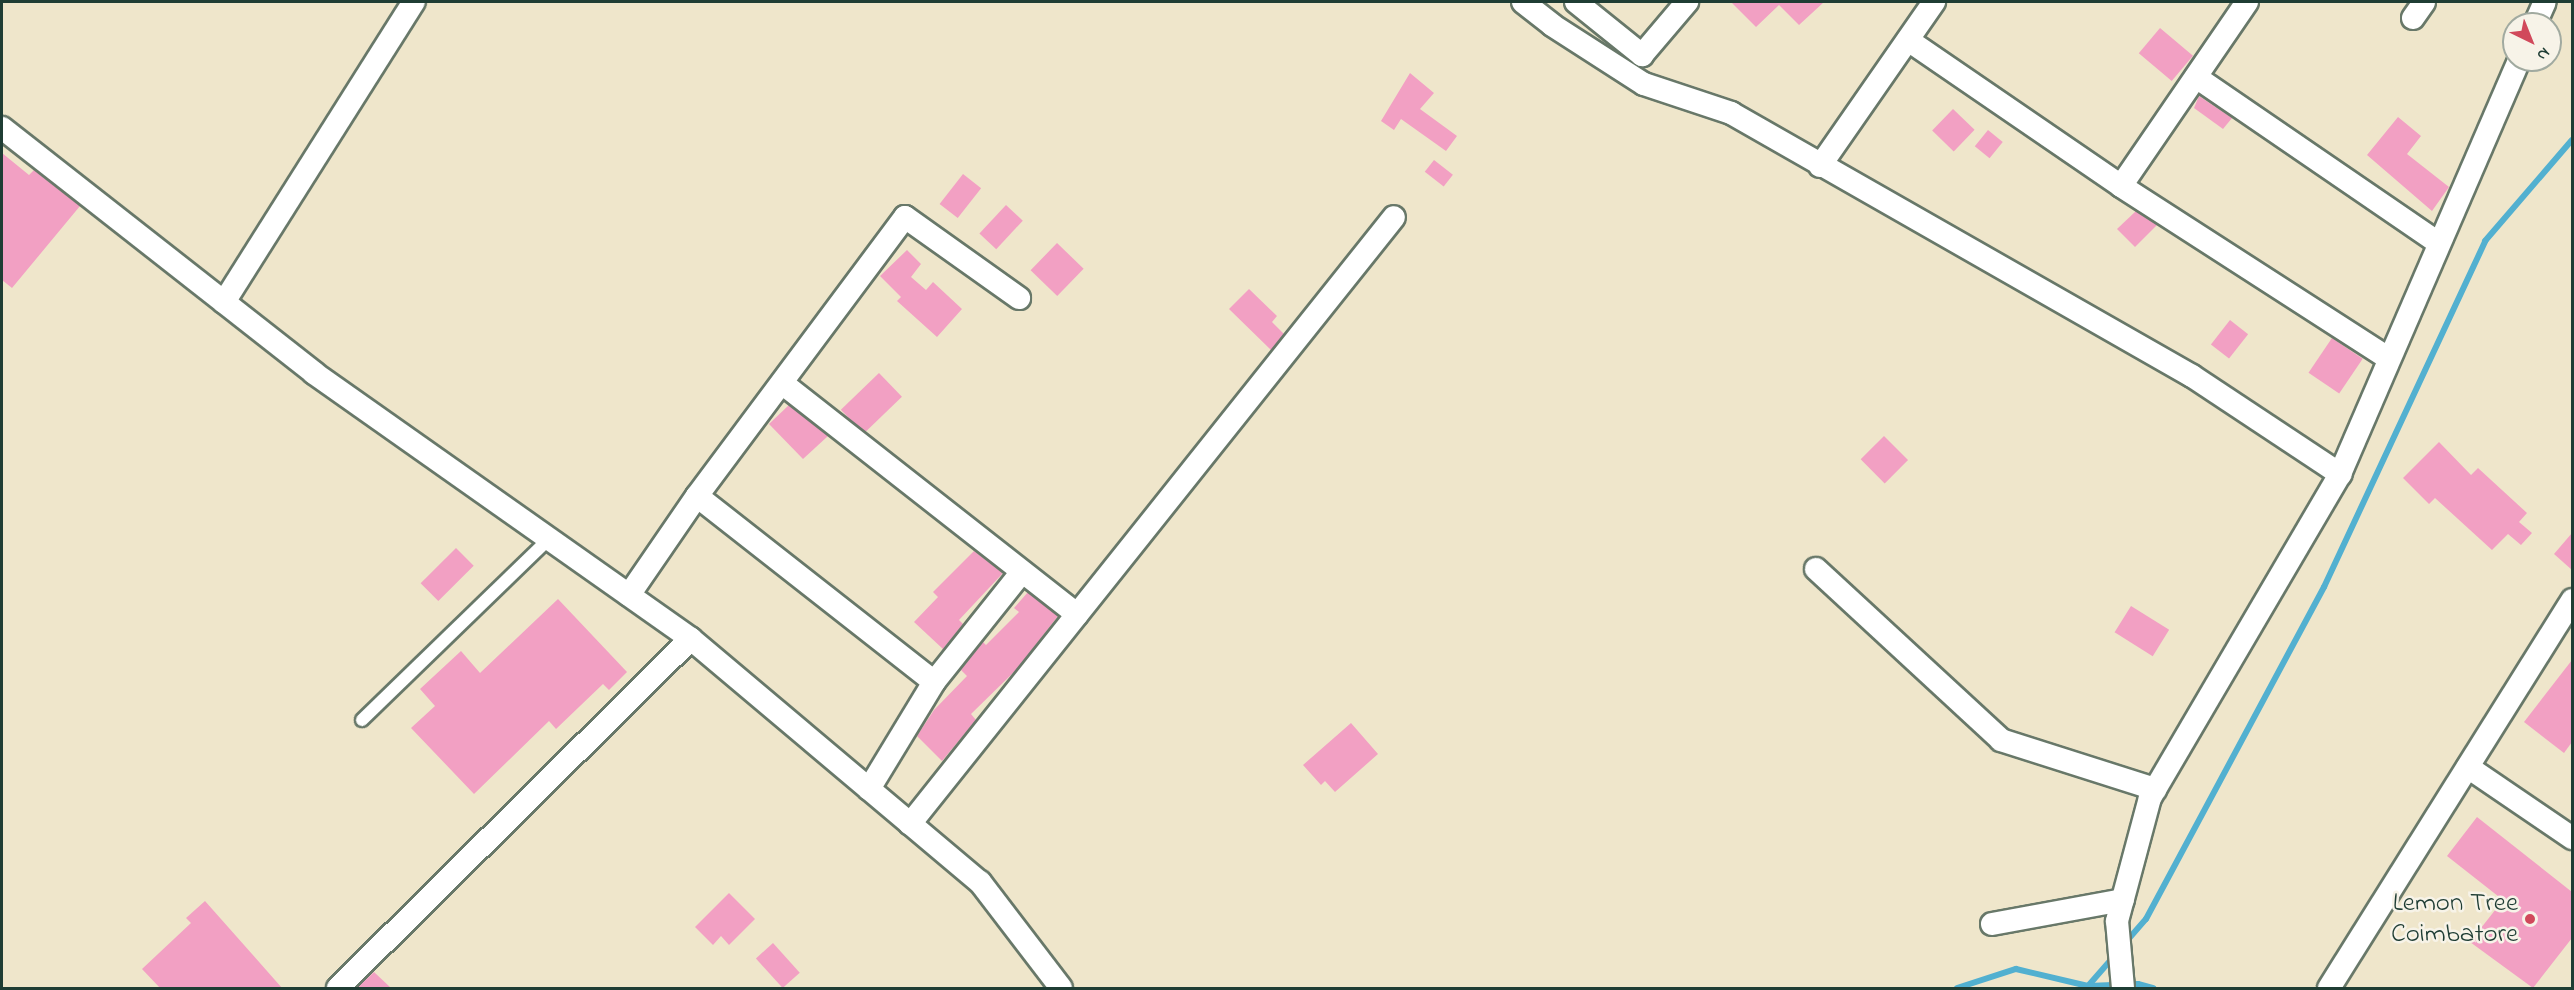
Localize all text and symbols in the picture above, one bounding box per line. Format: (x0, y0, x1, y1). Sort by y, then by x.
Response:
north arrow (2502, 12, 2562, 72)
text: N (2531, 41, 2555, 66)
place label: Lemon Tree Coimbatore (2391, 887, 2518, 950)
marker: Lemon Tree Coimbatore (2523, 912, 2537, 926)

